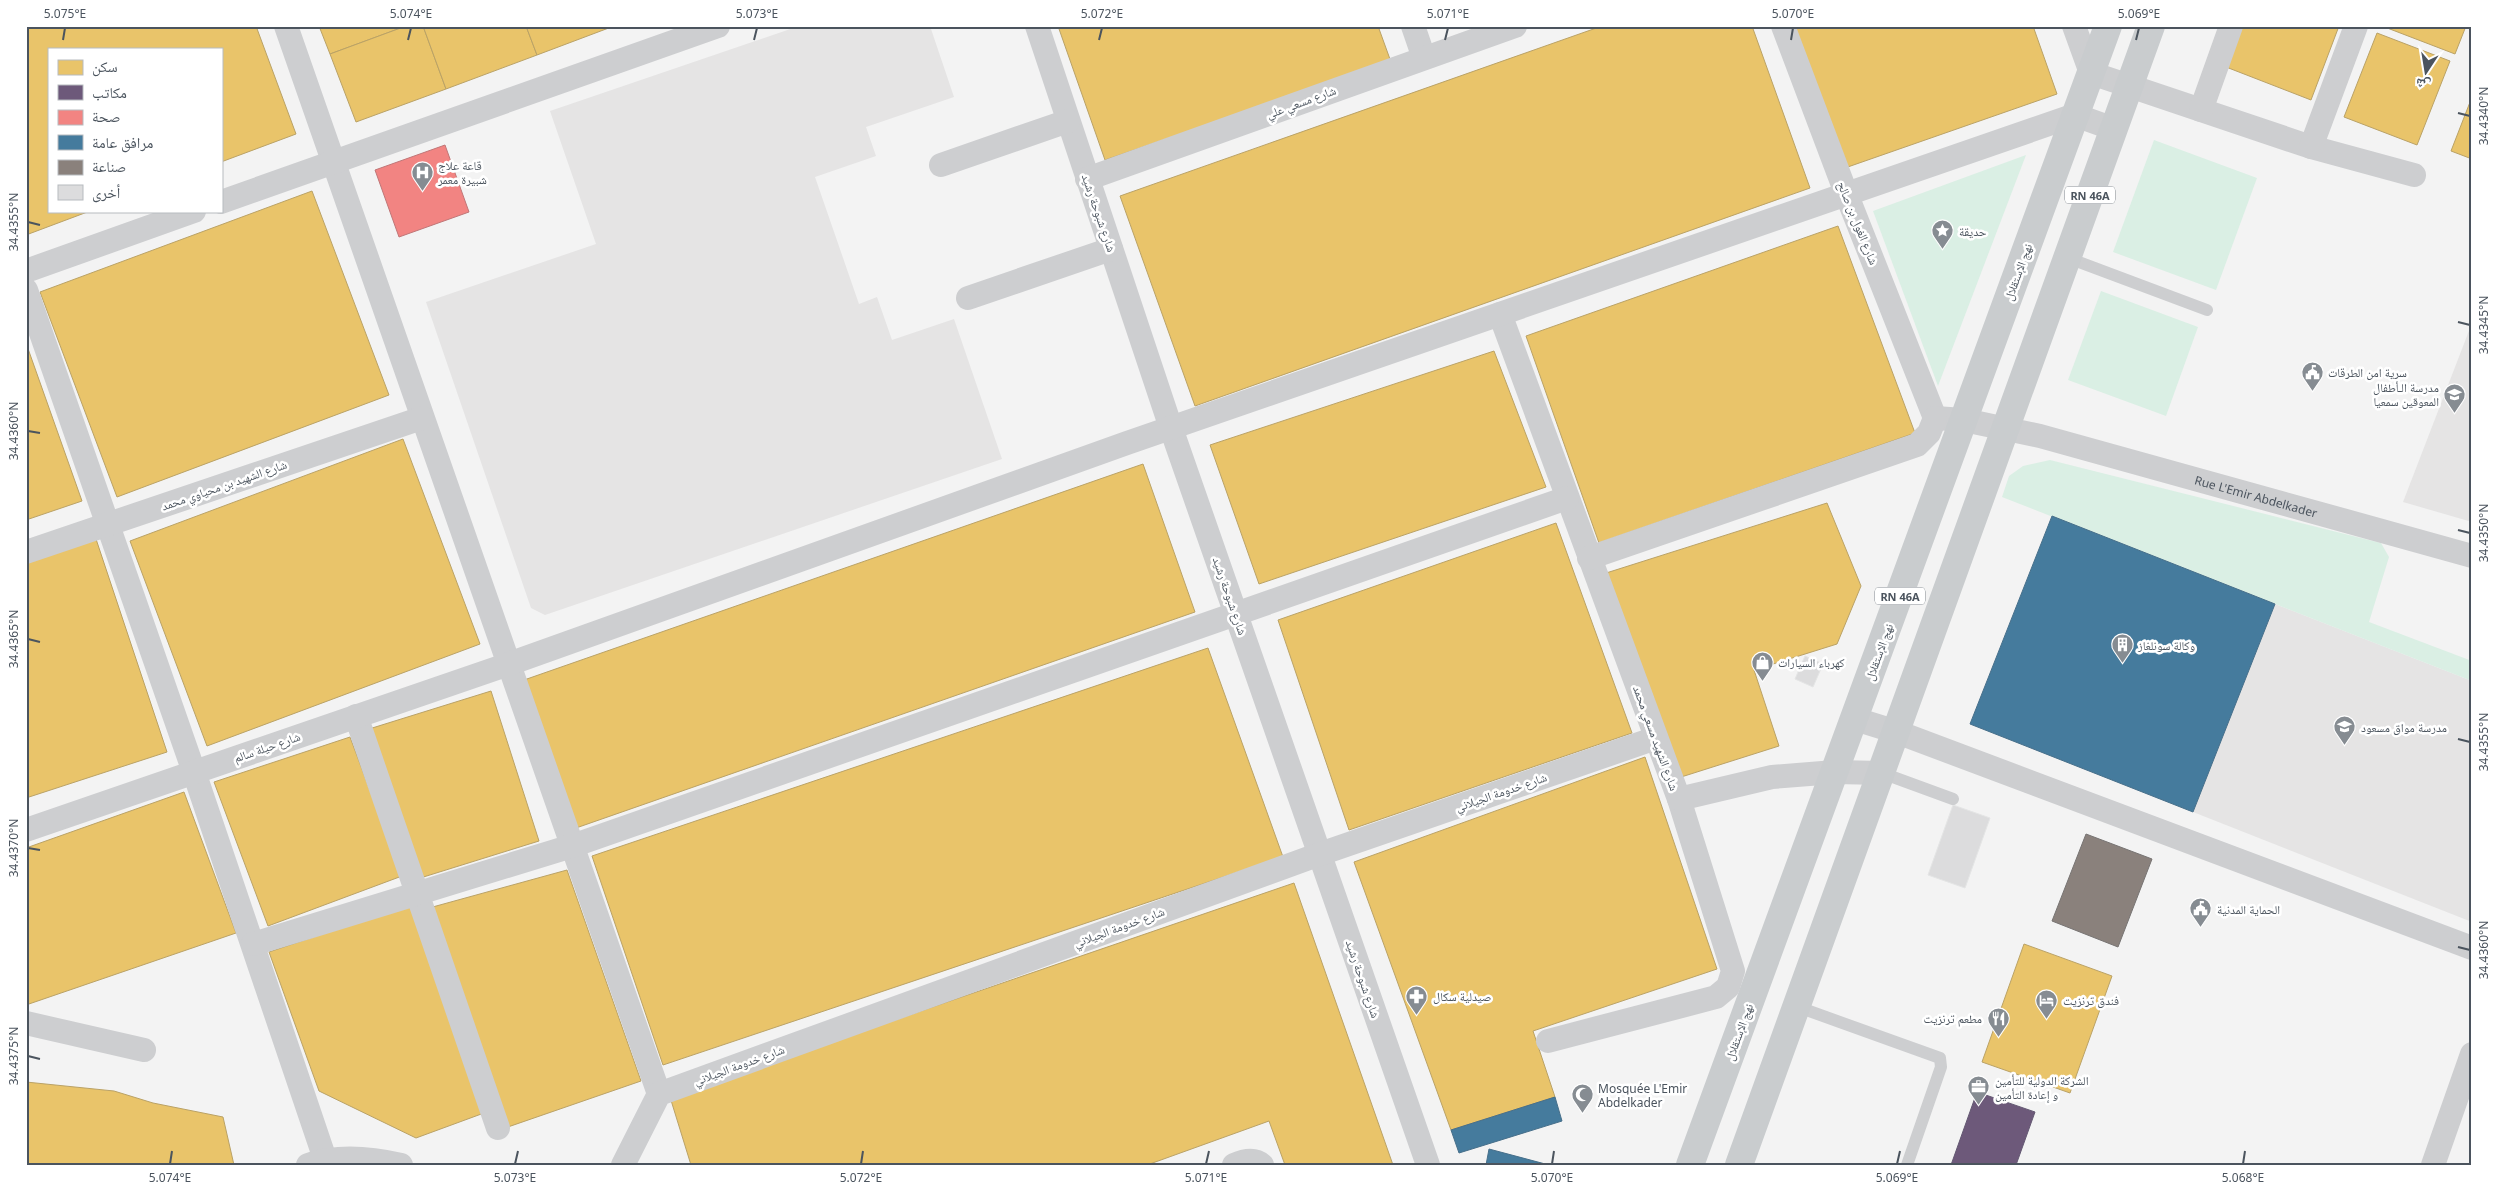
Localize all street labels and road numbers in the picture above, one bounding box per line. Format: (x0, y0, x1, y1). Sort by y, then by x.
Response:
street label: شارع مسعي علي (1264, 82, 1339, 124)
street label: شارع شبوحة رشيد (1078, 172, 1120, 254)
street label: شارع الغول بن صالح (1834, 179, 1883, 267)
road number: RN 46A (2065, 186, 2115, 204)
street label: نهج الإستقلال (2000, 241, 2036, 303)
street label: شارع الشهيد بن محياوي محمد (159, 456, 290, 516)
street label: Rue L'Emir Abdelkader (2193, 471, 2319, 521)
street label: شارع شبوحة رشيد (1209, 555, 1251, 637)
road number: RN 46A (1875, 588, 1925, 604)
street label: نهج الإستقلال (1861, 621, 1897, 683)
street label: شارع الشهيد مسعي محمد (1627, 683, 1683, 794)
street label: شارع حيلة سالم (232, 728, 303, 766)
street label: شارع خدومة الجيلاني (1453, 768, 1550, 818)
street label: شارع خدومة الجيلاني (1071, 903, 1168, 953)
street label: شارع شبوحة رشيد (1342, 938, 1384, 1020)
street label: نهج الإستقلال (1721, 1001, 1757, 1063)
street label: شارع خدومة الجيلاني (691, 1041, 788, 1091)

